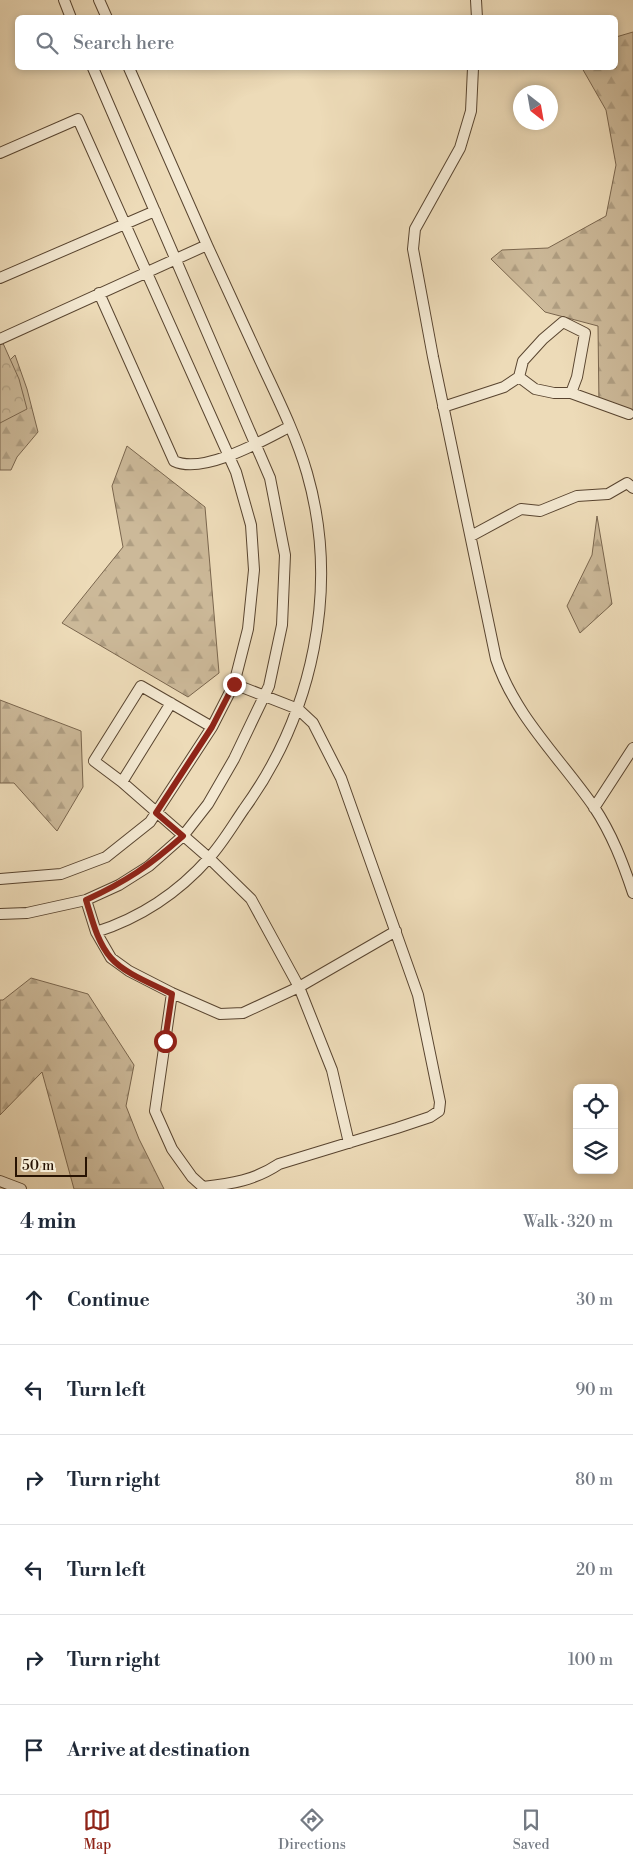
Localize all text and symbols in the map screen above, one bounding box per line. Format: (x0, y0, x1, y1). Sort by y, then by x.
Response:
search box (15, 15, 618, 70)
icon: search (33, 29, 61, 57)
text: Search here (73, 31, 174, 55)
north arrow (513, 85, 558, 130)
route end (223, 673, 246, 696)
route start (154, 1030, 177, 1053)
map controls (573, 1084, 618, 1174)
button: locate (573, 1084, 618, 1129)
button: layers (573, 1129, 618, 1174)
scale bar (15, 1154, 88, 1177)
text: 50 m (22, 1157, 54, 1175)
text: 4 min (20, 1209, 76, 1235)
text: Walk · 320 m (523, 1212, 613, 1232)
icon: ahead (20, 1286, 48, 1314)
text: Continue (67, 1288, 150, 1312)
text: 30 m (576, 1290, 613, 1310)
icon: left (20, 1376, 48, 1404)
text: Turn left (67, 1378, 146, 1402)
text: 90 m (575, 1380, 613, 1400)
icon: right (20, 1466, 48, 1494)
text: Turn right (67, 1468, 160, 1492)
text: 80 m (575, 1470, 613, 1490)
icon: left (20, 1556, 48, 1584)
text: Turn left (67, 1558, 146, 1582)
text: 20 m (576, 1560, 613, 1580)
icon: right (20, 1646, 48, 1674)
text: Turn right (67, 1648, 160, 1672)
text: 100 m (568, 1650, 613, 1670)
icon: arrive (20, 1736, 48, 1764)
text: Arrive at destination (67, 1738, 250, 1762)
tab: Map (83, 1806, 111, 1854)
tab: Directions (278, 1806, 346, 1854)
tab: Saved (513, 1806, 550, 1854)

